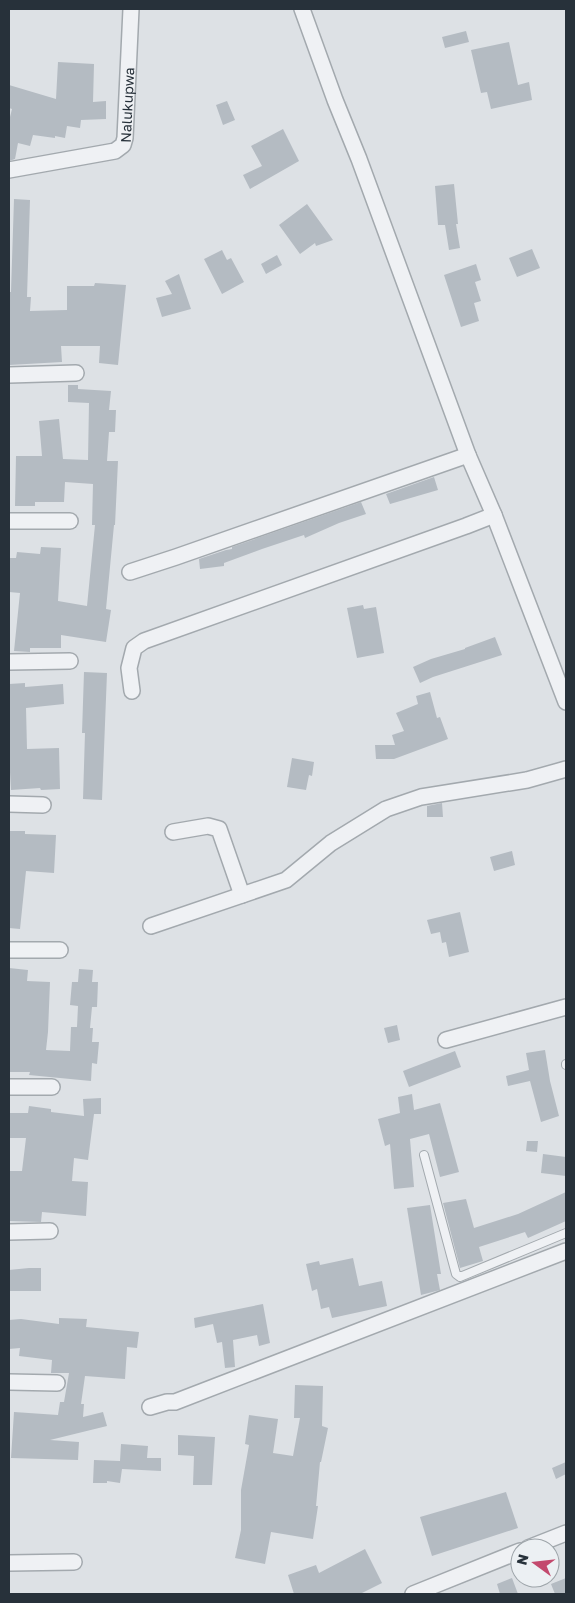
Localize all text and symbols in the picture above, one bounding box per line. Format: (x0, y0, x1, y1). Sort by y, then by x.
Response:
street label: Nalukupwa (116, 67, 137, 143)
north arrow (510, 1538, 560, 1588)
text: N (512, 1552, 532, 1567)

